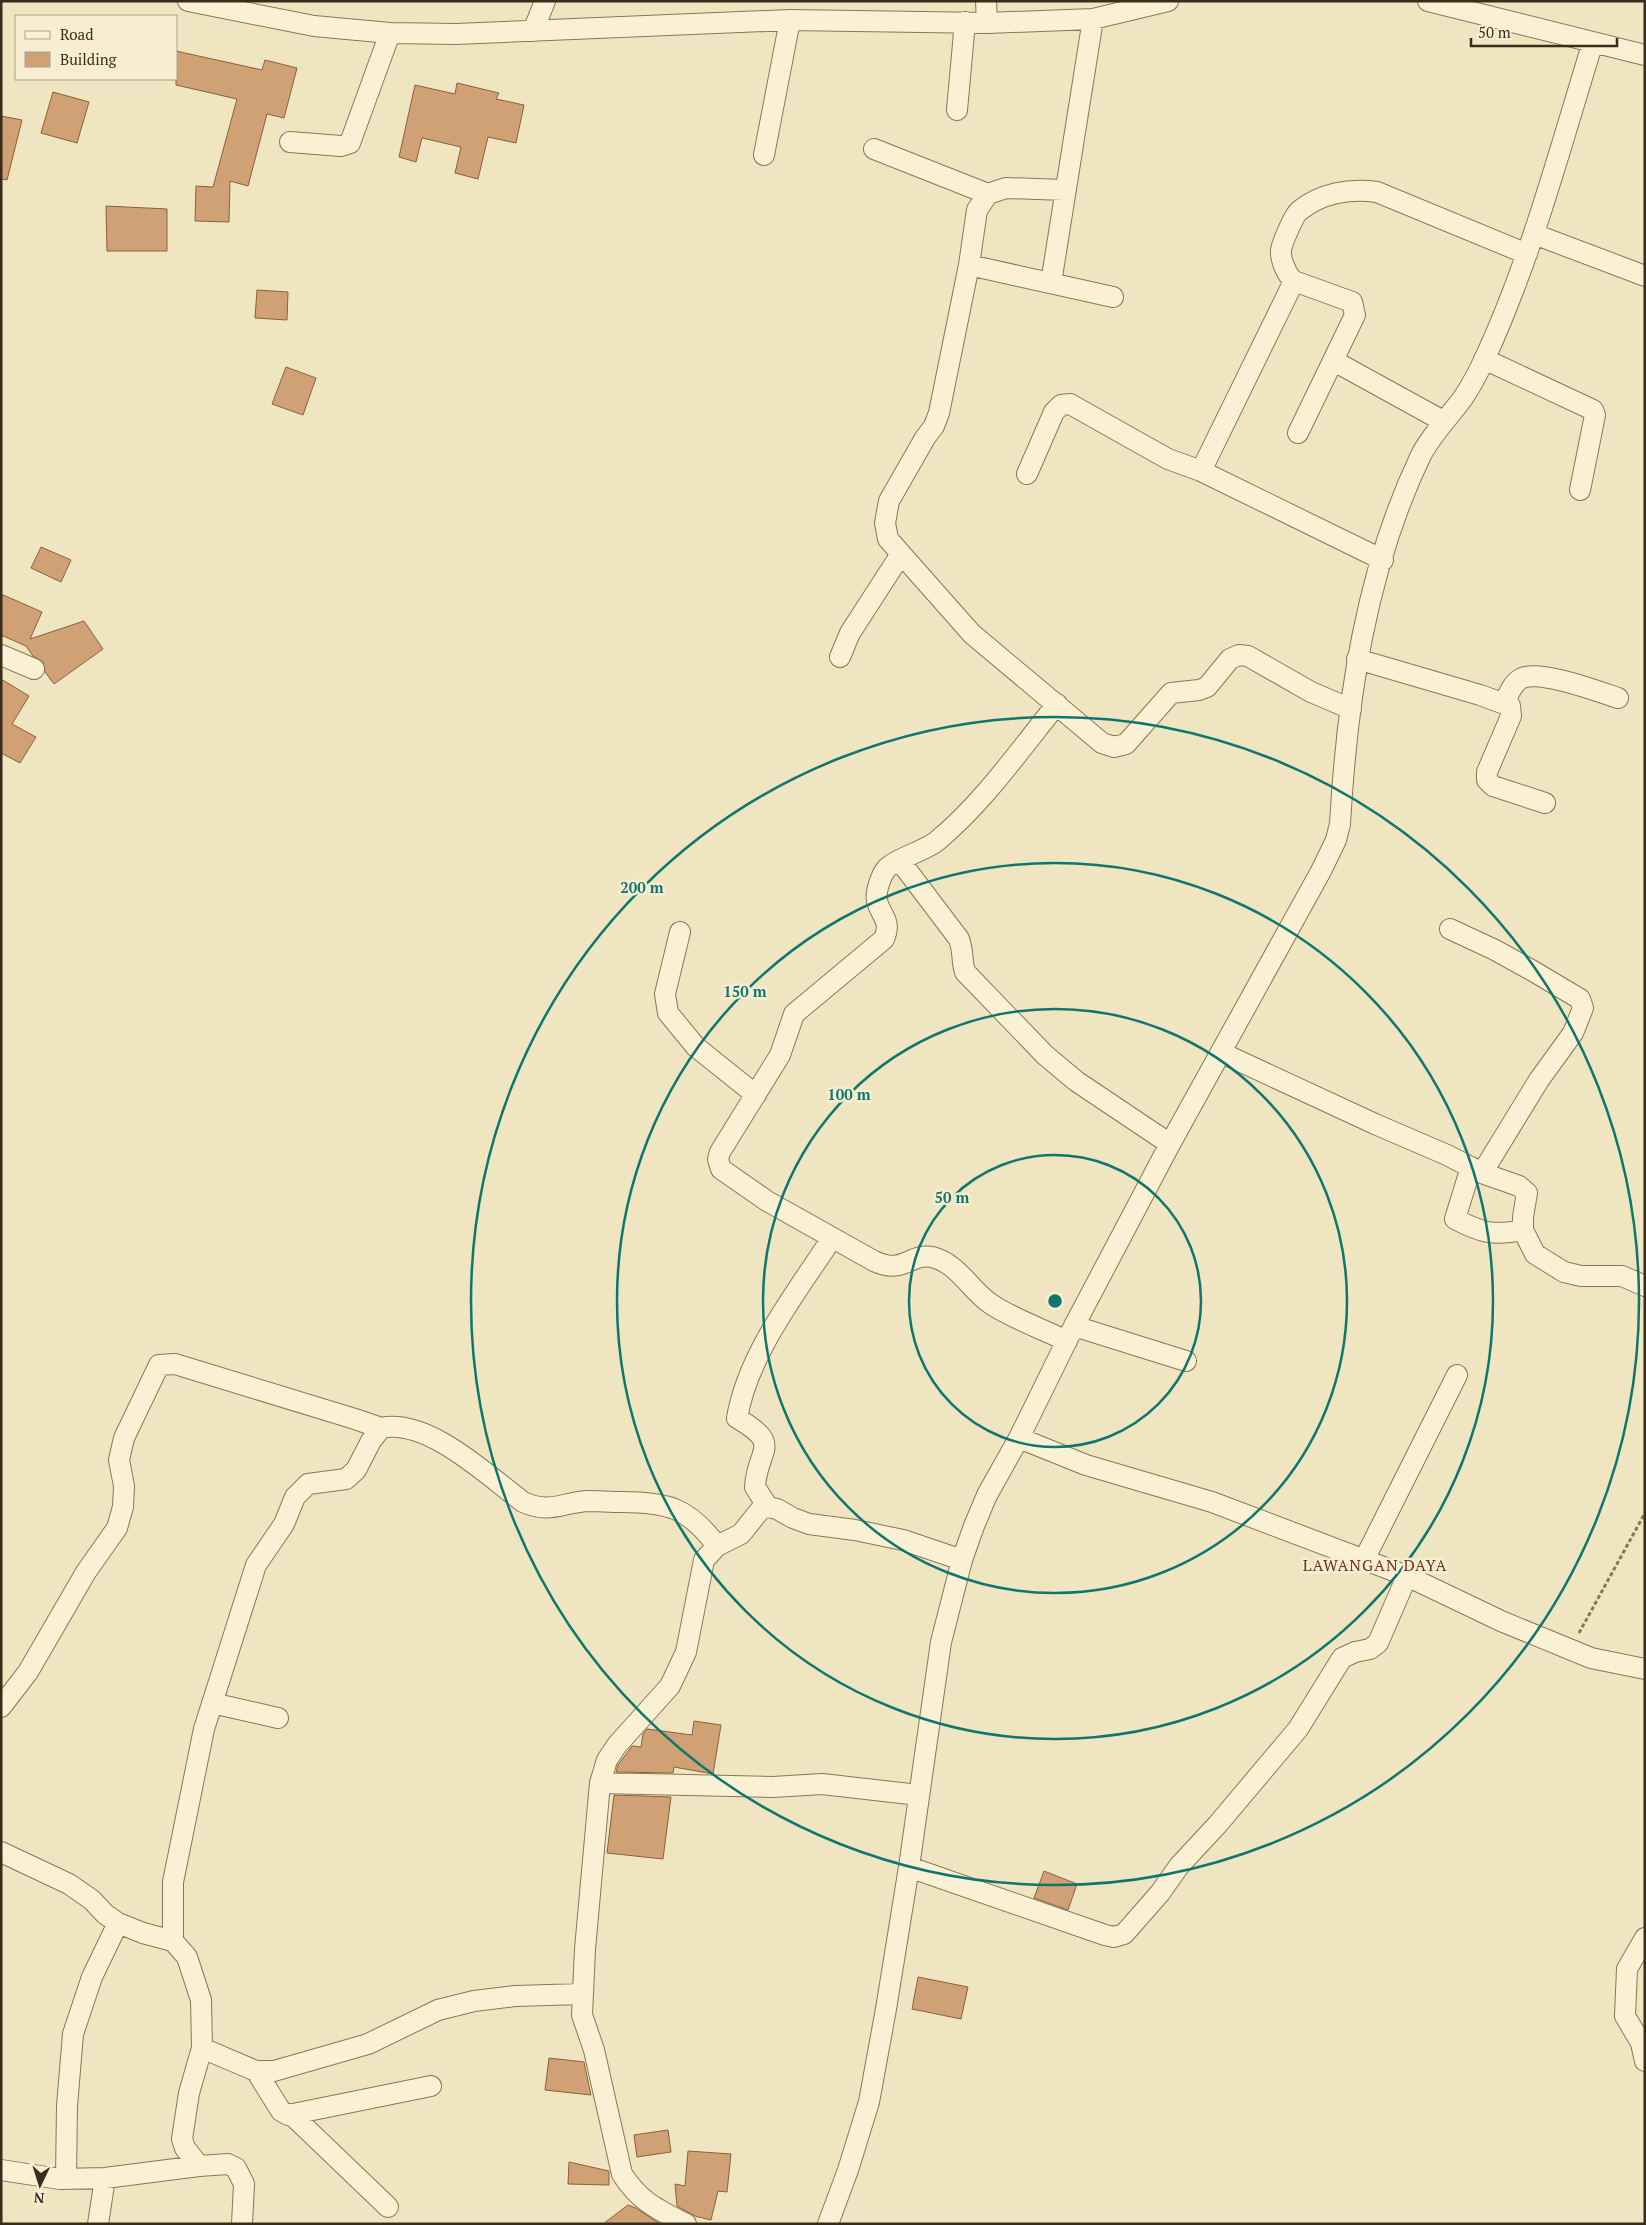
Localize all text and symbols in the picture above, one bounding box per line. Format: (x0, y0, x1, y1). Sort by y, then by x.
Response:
legend (15, 15, 178, 80)
scale bar (1471, 15, 1617, 47)
text: 50 m (1478, 22, 1511, 42)
text: Road (60, 24, 93, 44)
text: Building (60, 49, 118, 69)
text: 200 m (620, 877, 664, 897)
text: 150 m (723, 981, 767, 1001)
text: 100 m (827, 1084, 871, 1104)
text: 50 m (935, 1187, 970, 1207)
centre of rings (1046, 1292, 1064, 1310)
district label: LAWANGAN DAYA (1303, 1554, 1447, 1576)
north arrow (15, 2160, 65, 2210)
text: N (33, 2189, 45, 2208)

